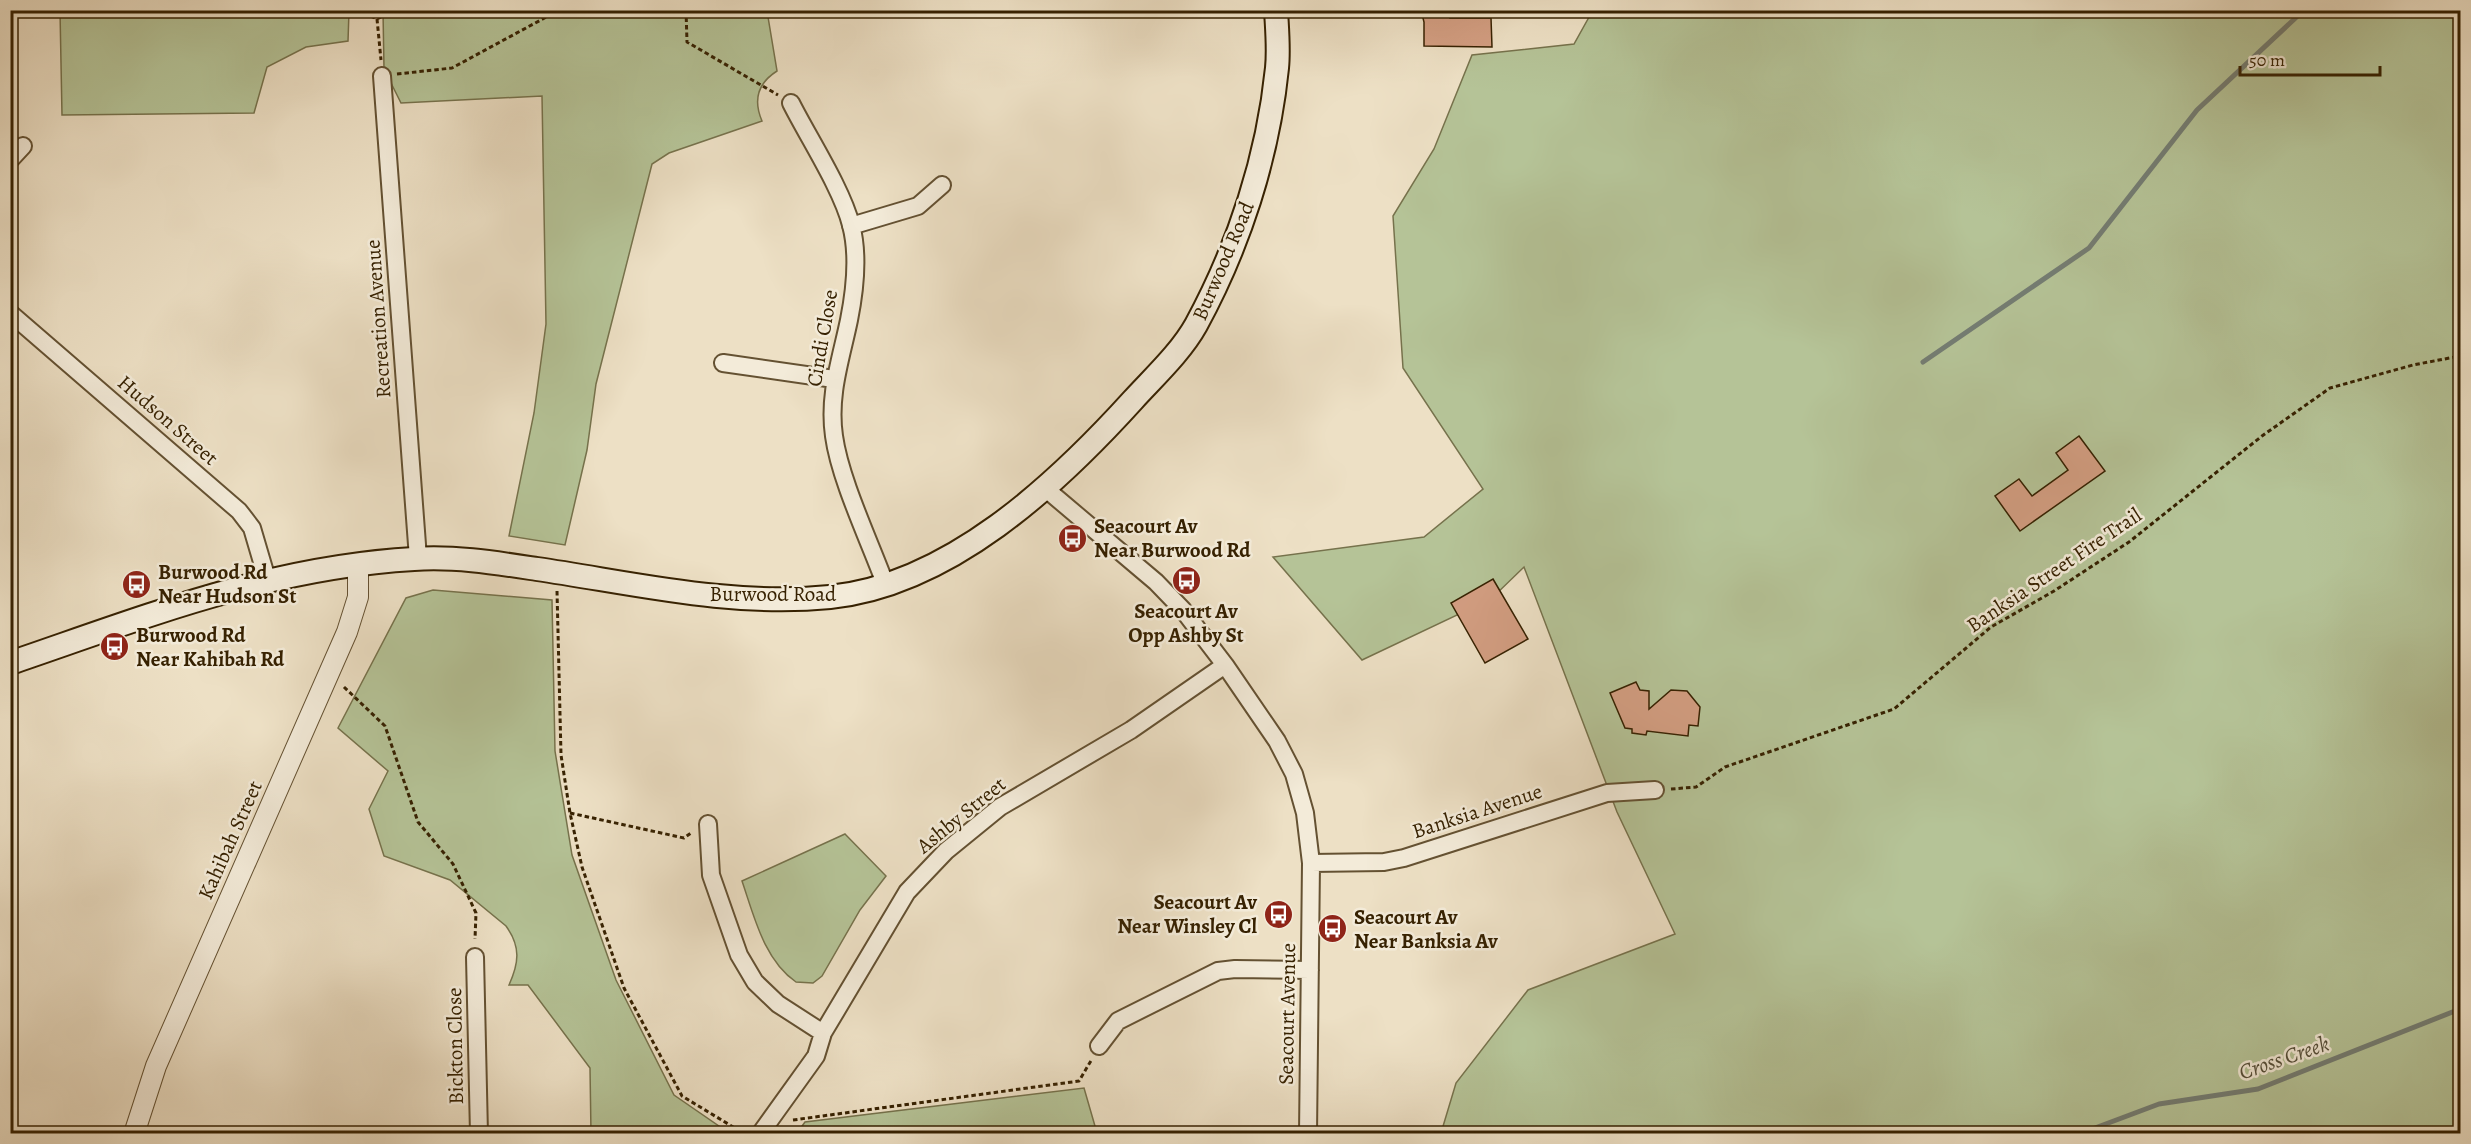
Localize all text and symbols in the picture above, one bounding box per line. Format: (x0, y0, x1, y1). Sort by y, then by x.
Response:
scale bar (2240, 39, 2380, 77)
text: 50 m (2249, 48, 2285, 72)
street label: Burwood Road (1185, 197, 1261, 325)
street label: Recreation Avenue (358, 239, 398, 399)
street label: Cindi Close (800, 287, 844, 389)
street label: Hudson Street (112, 369, 224, 472)
street label: Banksia Street Fire Trail (1961, 501, 2147, 639)
place label: Seacourt Av Near Burwood Rd (1094, 512, 1251, 564)
bus stop icon: Seacourt Av Near Burwood Rd (1057, 522, 1089, 554)
place label: Burwood Rd Near Hudson St (158, 558, 296, 610)
bus stop icon: Seacourt Av Opp Ashby St (1170, 564, 1202, 596)
bus stop icon: Burwood Rd Near Hudson St (121, 568, 153, 600)
street label: Burwood Road (710, 580, 837, 608)
place label: Seacourt Av Opp Ashby St (1128, 597, 1244, 649)
place label: Burwood Rd Near Kahibah Rd (136, 621, 285, 673)
bus stop icon: Burwood Rd Near Kahibah Rd (99, 631, 131, 663)
street label: Ashby Street (910, 770, 1012, 860)
street label: Kahibah Street (191, 776, 269, 904)
street label: Banksia Avenue (1408, 777, 1546, 845)
place label: Seacourt Av Near Winsley Cl (1117, 888, 1257, 940)
bus stop icon: Seacourt Av Near Winsley Cl (1262, 898, 1294, 930)
place label: Seacourt Av Near Banksia Av (1354, 903, 1498, 955)
bus stop icon: Seacourt Av Near Banksia Av (1317, 913, 1349, 945)
street label: Seacourt Avenue (1272, 943, 1302, 1085)
street label: Bickton Close (440, 987, 470, 1105)
water label: Cross Creek (2235, 1029, 2333, 1087)

